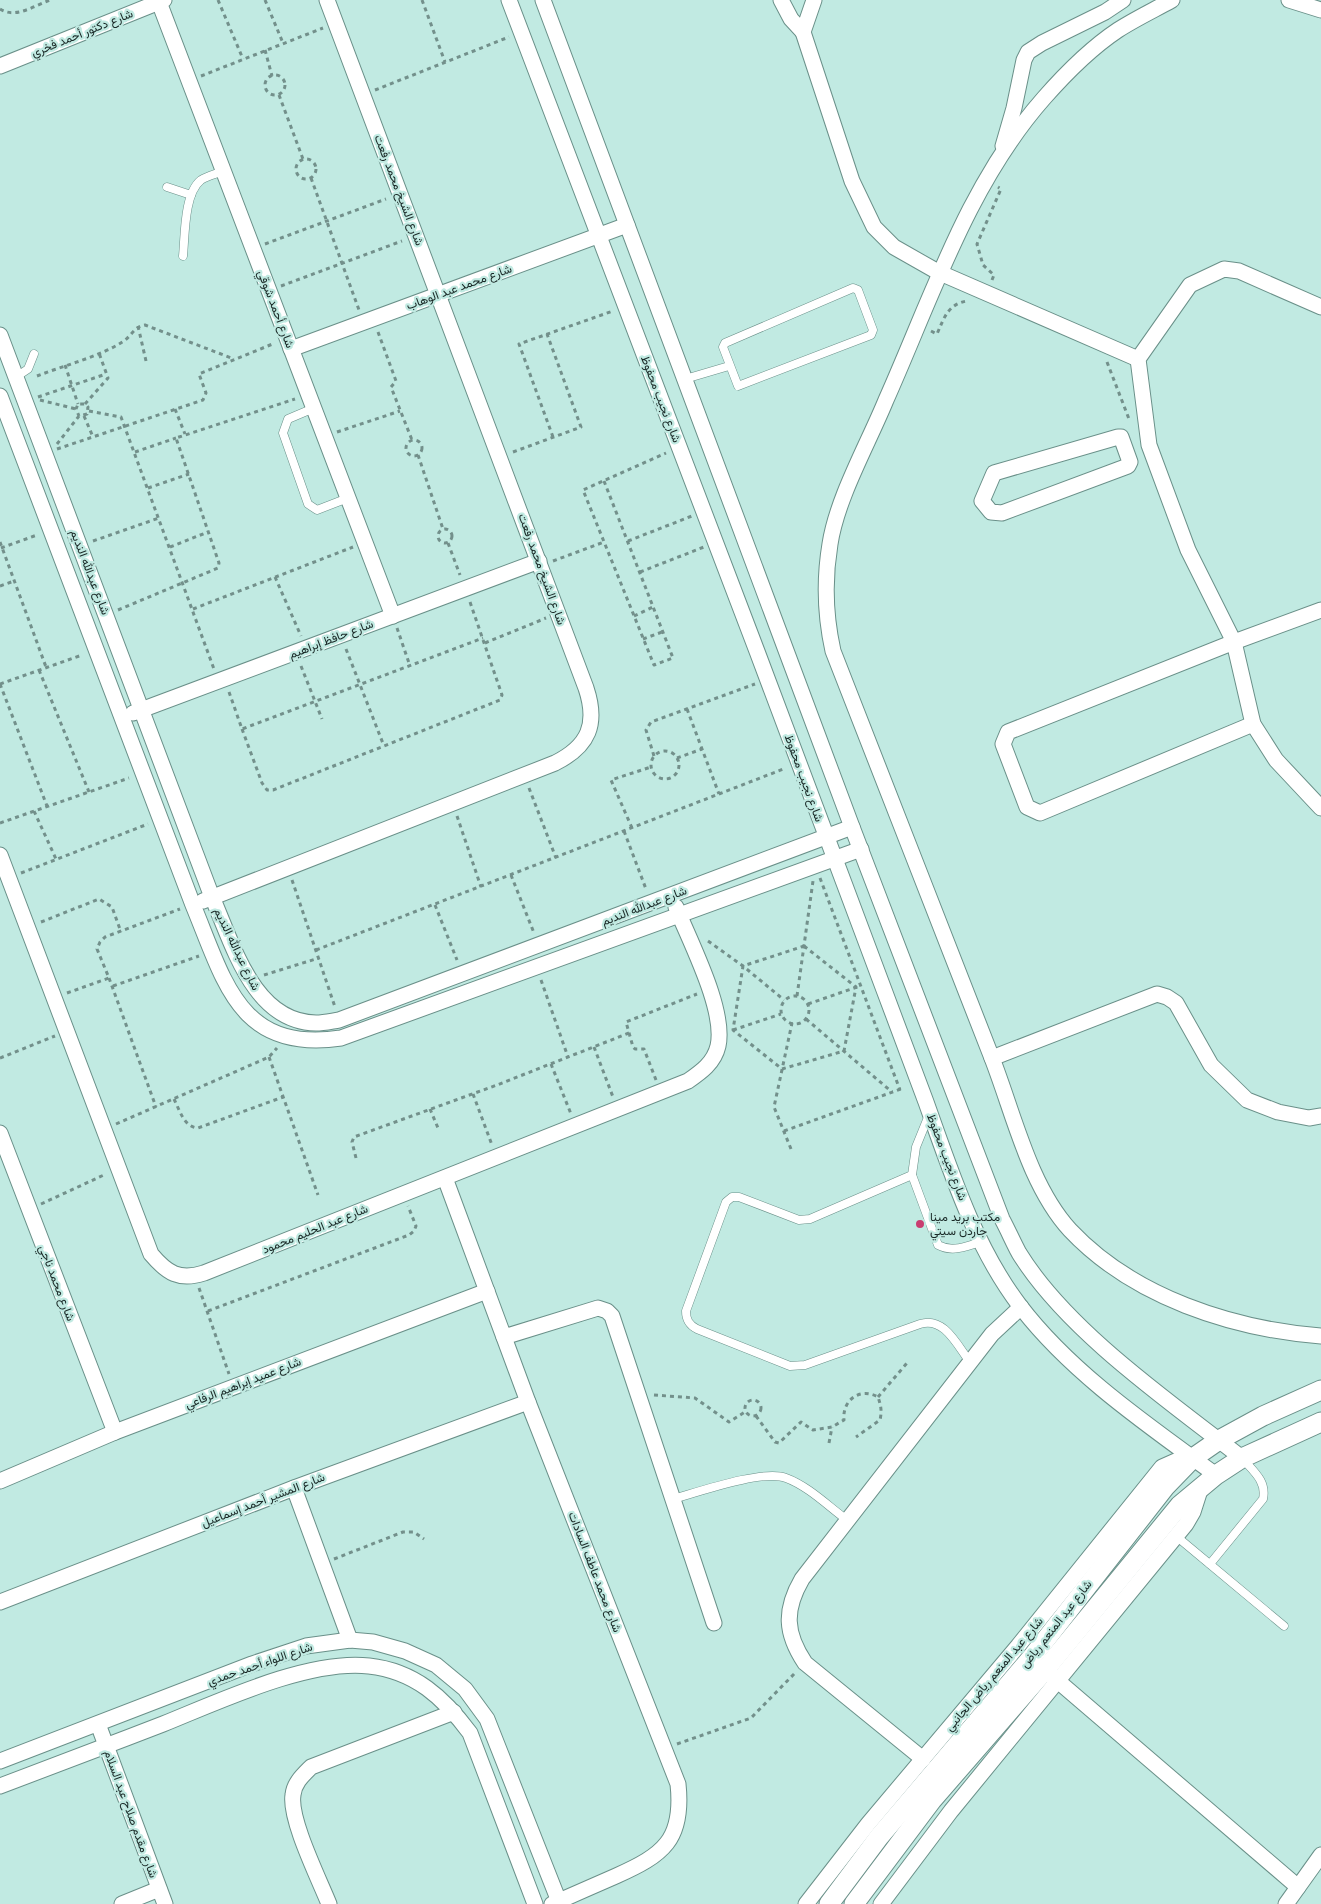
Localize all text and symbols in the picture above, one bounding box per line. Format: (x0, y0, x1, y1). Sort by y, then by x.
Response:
street label: شارع دكتور أحمد فخري (29, 6, 136, 63)
street label: شارع الشيخ محمد رفعت (370, 133, 427, 248)
street label: شارع محمد عبد الوهاب (404, 261, 514, 314)
street label: شارع أحمد شوقي (252, 268, 297, 351)
street label: شارع نجيب محفوظ (636, 354, 684, 445)
street label: شارع الشيخ محمد رفعت (513, 511, 569, 627)
street label: شارع عبدالله النديم (65, 527, 113, 617)
street label: شارع حافظ إبراهيم (287, 616, 376, 663)
street label: شارع نجيب محفوظ (780, 732, 826, 824)
street label: شارع عبدالله النديم (599, 883, 689, 931)
street label: شارع عبدالله النديم (209, 905, 263, 993)
street label: شارع نجيب محفوظ (922, 1112, 970, 1203)
street label: شارع عبد الحليم محمود (260, 1201, 371, 1258)
place label: مكتب بريد مينا جاردن سيتي (930, 1210, 1000, 1241)
marker: مكتب بريد مينا جاردن سيتي (914, 1218, 926, 1230)
street label: شارع محمد ناجي (33, 1243, 78, 1324)
street label: شارع عميد إبراهيم الرفاعي (183, 1354, 304, 1414)
street label: شارع المشير أحمد إسماعيل (199, 1470, 327, 1532)
street label: شارع محمد عاطف السادات (564, 1510, 624, 1635)
street label: شارع عبد المنعم رياض (1017, 1577, 1096, 1672)
street label: شارع عبد المنعم رياض الجانبي (942, 1614, 1048, 1736)
street label: شارع اللواء أحمد حمدي (206, 1639, 315, 1691)
street label: شارع مقدم صلاح عبد السلام (99, 1748, 161, 1880)

